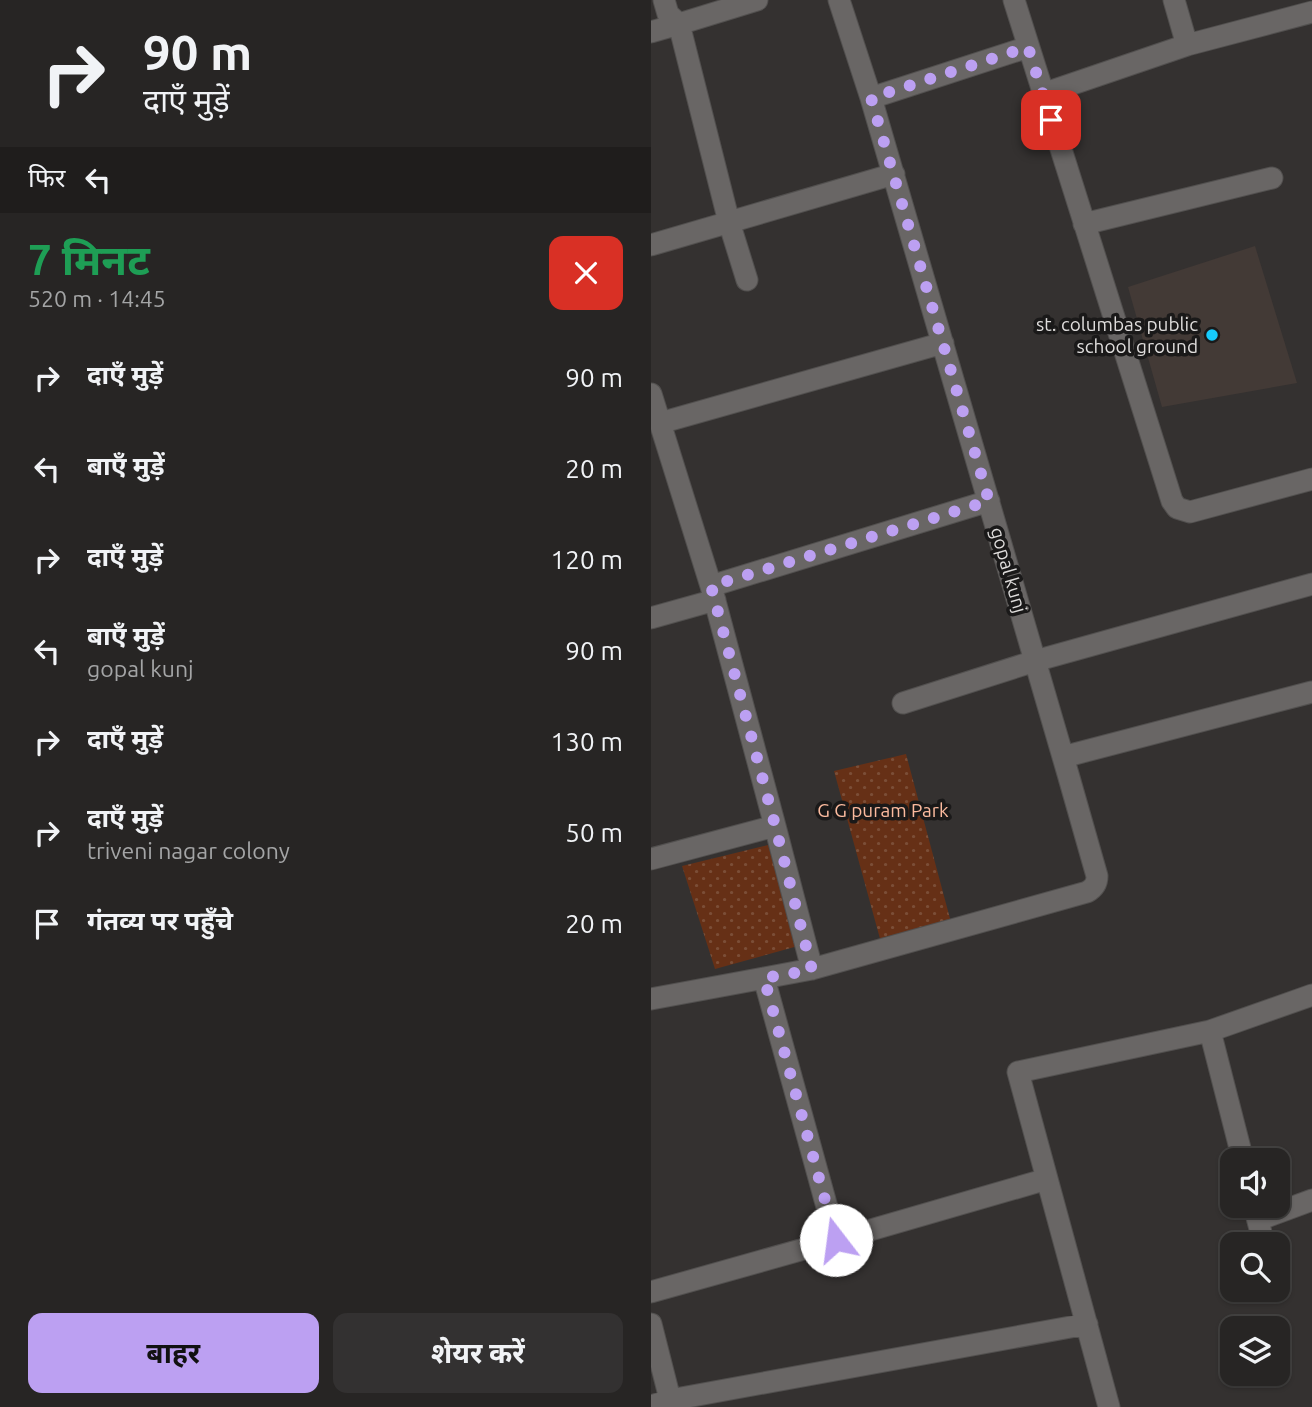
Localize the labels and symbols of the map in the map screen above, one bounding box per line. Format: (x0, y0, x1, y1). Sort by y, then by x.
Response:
pin (1021, 90, 1081, 150)
place label: st. columbas public school ground (1036, 313, 1198, 357)
marker: st. columbas public school ground (1204, 327, 1220, 343)
street label: gopal kunj (986, 525, 1032, 615)
park label: G G puram Park (817, 799, 949, 821)
position arrow (799, 1203, 873, 1277)

